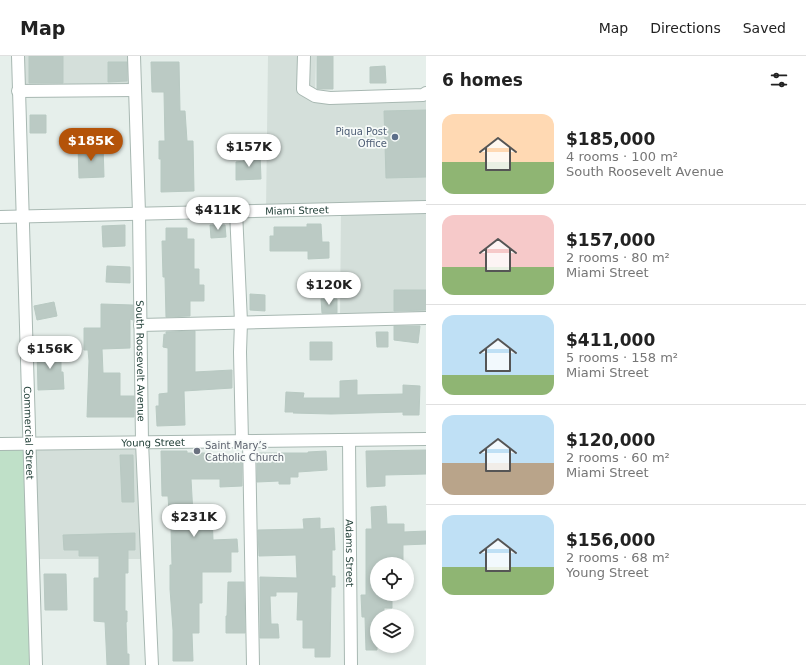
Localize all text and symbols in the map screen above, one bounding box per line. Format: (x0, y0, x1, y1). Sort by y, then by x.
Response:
text: Map (20, 17, 65, 39)
text: Map (599, 20, 628, 36)
text: Directions (650, 20, 721, 36)
text: Saved (743, 20, 786, 36)
icon: filters (768, 69, 790, 91)
text: 6 homes (442, 70, 523, 90)
place label: Piqua Post Office (335, 126, 387, 149)
pin: $185K (63, 128, 119, 162)
text: $185,000 (566, 129, 655, 149)
icon: home (474, 130, 522, 178)
marker: Piqua Post Office (390, 132, 400, 142)
text: $185K (68, 133, 114, 148)
pin: $157K (221, 134, 277, 168)
text: $157K (226, 139, 272, 154)
text: 4 rooms · 100 m² (566, 149, 678, 164)
text: South Roosevelt Avenue (566, 164, 724, 179)
pin: $411K (190, 197, 246, 231)
text: $411K (195, 202, 241, 217)
street label: Miami Street (265, 204, 329, 216)
text: $157,000 (566, 230, 655, 250)
icon: home (474, 231, 522, 279)
text: 2 rooms · 80 m² (566, 250, 670, 265)
text: Miami Street (566, 265, 649, 280)
pin: $120K (301, 272, 357, 306)
text: $120K (306, 277, 352, 292)
street label: South Roosevelt Avenue (135, 300, 147, 422)
text: $411,000 (566, 330, 655, 350)
icon: home (474, 331, 522, 379)
pin: $156K (22, 336, 78, 370)
text: $156K (27, 341, 73, 356)
text: 5 rooms · 158 m² (566, 350, 678, 365)
text: Miami Street (566, 365, 649, 380)
street label: Commercial Street (22, 386, 36, 480)
text: $120,000 (566, 430, 655, 450)
icon: home (474, 431, 522, 479)
street label: Young Street (120, 436, 185, 448)
place label: Saint Mary’s Catholic Church (205, 440, 284, 463)
marker: Saint Mary’s Catholic Church (192, 446, 202, 456)
text: 2 rooms · 60 m² (566, 450, 670, 465)
text: Miami Street (566, 465, 649, 480)
pin: $231K (166, 504, 222, 538)
text: $231K (171, 509, 217, 524)
street label: Adams Street (344, 519, 356, 587)
text: $156,000 (566, 530, 655, 550)
icon: home (474, 531, 522, 579)
text: 2 rooms · 68 m² (566, 550, 670, 565)
map controls (370, 557, 414, 653)
button: locate (370, 557, 414, 601)
text: Young Street (566, 565, 649, 580)
button: layers (370, 609, 414, 653)

